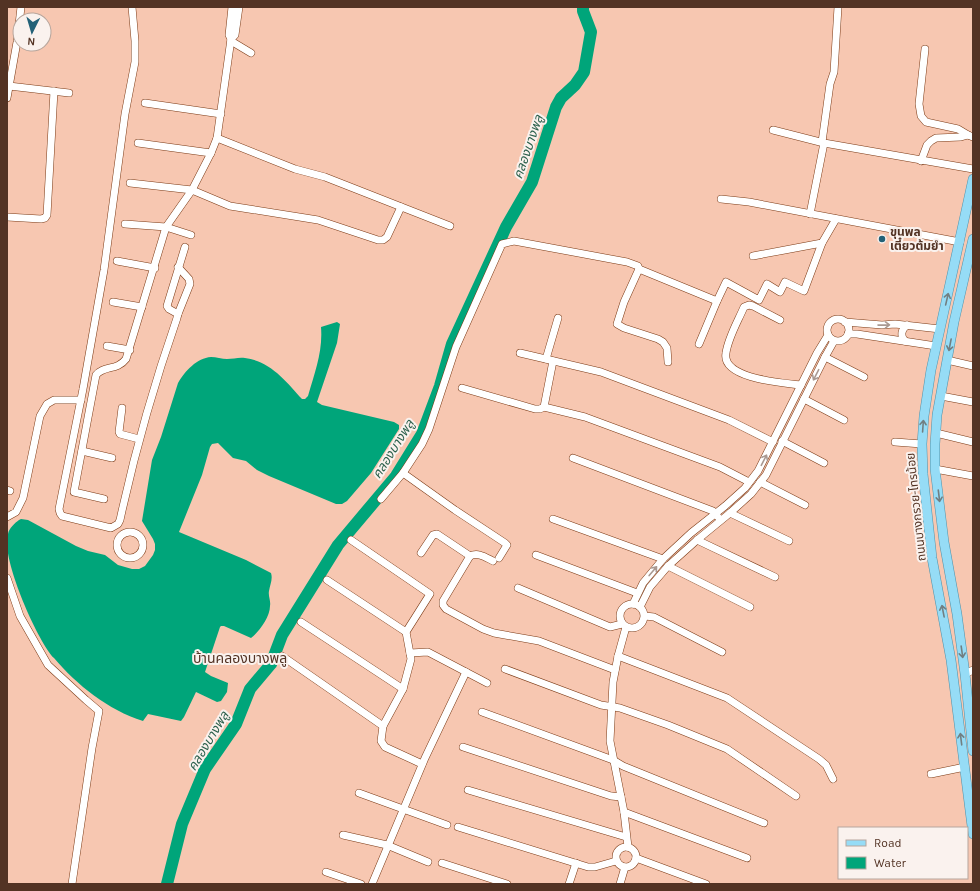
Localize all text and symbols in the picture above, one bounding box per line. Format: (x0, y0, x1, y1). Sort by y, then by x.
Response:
north arrow (12, 12, 52, 52)
text: N (27, 35, 36, 48)
water label: คลองบางพลู (510, 113, 547, 181)
place label: ขุนพล เตี๋ยวต้มยำ (890, 225, 944, 253)
marker: ขุนพล เตี๋ยวต้มยำ (877, 234, 887, 244)
one-way arrow (944, 292, 952, 305)
one-way arrow (877, 321, 890, 329)
one-way arrow (946, 338, 954, 351)
one-way arrow (811, 369, 819, 381)
water label: คลองบางพลู (369, 416, 418, 482)
one-way arrow (920, 420, 927, 433)
street label: ถนนบางกรวย-ไทรน้อย (903, 452, 929, 562)
one-way arrow (761, 454, 768, 466)
one-way arrow (935, 489, 942, 502)
one-way arrow (649, 565, 658, 576)
one-way arrow (938, 604, 946, 617)
one-way arrow (958, 645, 966, 658)
district label: บ้านคลองบางพลู (193, 650, 287, 667)
water label: คลองบางพลู (184, 708, 233, 774)
one-way arrow (957, 733, 965, 746)
legend (838, 827, 968, 879)
text: Road (874, 836, 902, 850)
text: Water (874, 856, 907, 870)

